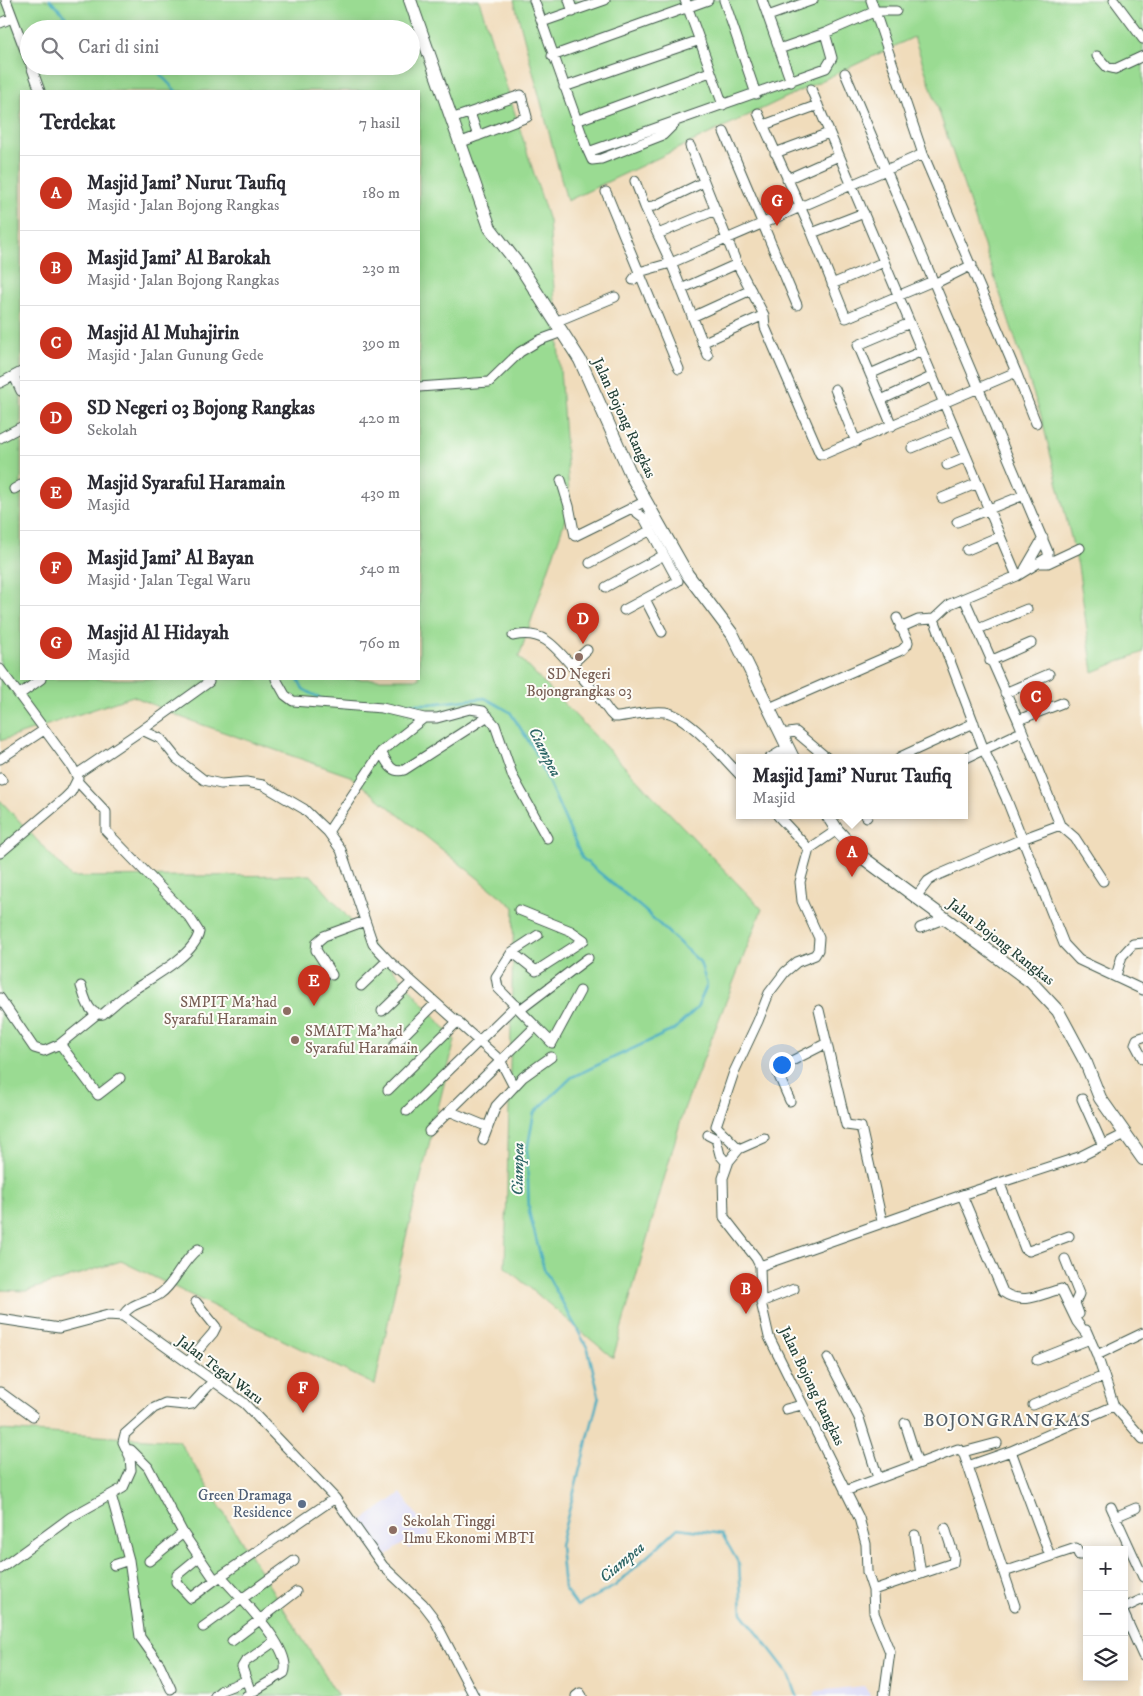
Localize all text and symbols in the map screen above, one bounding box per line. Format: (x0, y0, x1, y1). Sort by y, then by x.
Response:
search box (20, 20, 420, 75)
icon: search (38, 34, 66, 62)
text: Cari di sini (78, 36, 159, 59)
text: Terdekat (40, 110, 115, 136)
text: 7 hasil (359, 113, 400, 133)
text: Masjid Jami' Nurut Taufiq (87, 172, 286, 195)
text: A (51, 183, 61, 203)
text: 180 m (362, 183, 400, 203)
pin: G (761, 185, 793, 226)
text: Masjid · Jalan Bojong Rangkas (87, 195, 279, 215)
text: Masjid Jami' Al Barokah (87, 247, 271, 270)
text: B (51, 258, 61, 278)
text: 230 m (362, 258, 400, 278)
text: Masjid · Jalan Bojong Rangkas (87, 270, 279, 290)
text: Masjid Al Muhajirin (87, 322, 239, 345)
text: C (51, 333, 61, 353)
text: 390 m (362, 333, 400, 353)
text: Masjid · Jalan Gunung Gede (87, 345, 264, 365)
street label: Jalan Bojong Rangkas (587, 353, 660, 481)
text: SD Negeri 03 Bojong Rangkas (87, 397, 315, 420)
text: D (50, 408, 62, 428)
text: 420 m (359, 408, 400, 428)
text: Sekolah (87, 420, 138, 440)
text: Masjid Syaraful Haramain (87, 472, 285, 495)
text: E (50, 483, 62, 503)
text: 430 m (361, 483, 400, 503)
text: Masjid (87, 495, 130, 515)
text: Masjid Jami' Al Bayan (87, 547, 254, 570)
text: F (51, 558, 61, 578)
text: 540 m (360, 558, 400, 578)
text: Masjid · Jalan Tegal Waru (87, 570, 251, 590)
pin: D (567, 603, 599, 644)
text: Masjid Al Hidayah (87, 622, 229, 645)
text: G (50, 633, 62, 653)
text: 760 m (359, 633, 400, 653)
text: Masjid (87, 645, 130, 665)
marker: SD Negeri Bojongrangkas 03 (573, 651, 585, 663)
place label: SD Negeri Bojongrangkas 03 (526, 665, 632, 701)
pin: C (1020, 681, 1052, 722)
water label: Ciampea (524, 724, 566, 780)
popup (736, 754, 968, 819)
text: Masjid Jami' Nurut Taufiq (753, 765, 951, 788)
text: Masjid (753, 788, 795, 808)
pin: A (836, 836, 868, 877)
street label: Jalan Bojong Rangkas (942, 893, 1058, 990)
pin: E (298, 965, 330, 1006)
place label: SMPIT Ma'had Syaraful Haramain (164, 993, 278, 1029)
marker: SMPIT Ma'had Syaraful Haramain (281, 1005, 293, 1017)
place label: SMAIT Ma'had Syaraful Haramain (305, 1022, 418, 1058)
marker: SMAIT Ma'had Syaraful Haramain (289, 1034, 301, 1046)
your location (769, 1052, 795, 1078)
water label: Ciampea (508, 1142, 528, 1196)
pin: B (730, 1273, 762, 1314)
street label: Jalan Bojong Rangkas (774, 1321, 849, 1449)
street label: Jalan Tegal Waru (171, 1330, 267, 1409)
pin: F (287, 1372, 319, 1413)
district label: BOJONGRANGKAS (923, 1410, 1091, 1432)
place label: Green Dramaga Residence (198, 1486, 293, 1522)
marker: Green Dramaga Residence (296, 1498, 308, 1510)
place label: Sekolah Tinggi Ilmu Ekonomi MBTI (403, 1512, 535, 1548)
marker: Sekolah Tinggi Ilmu Ekonomi MBTI (387, 1524, 399, 1536)
water label: Ciampea (595, 1537, 649, 1587)
map controls (1083, 1546, 1128, 1681)
button: + (1083, 1546, 1128, 1591)
button: − (1083, 1591, 1128, 1636)
button: layers (1083, 1636, 1128, 1681)

